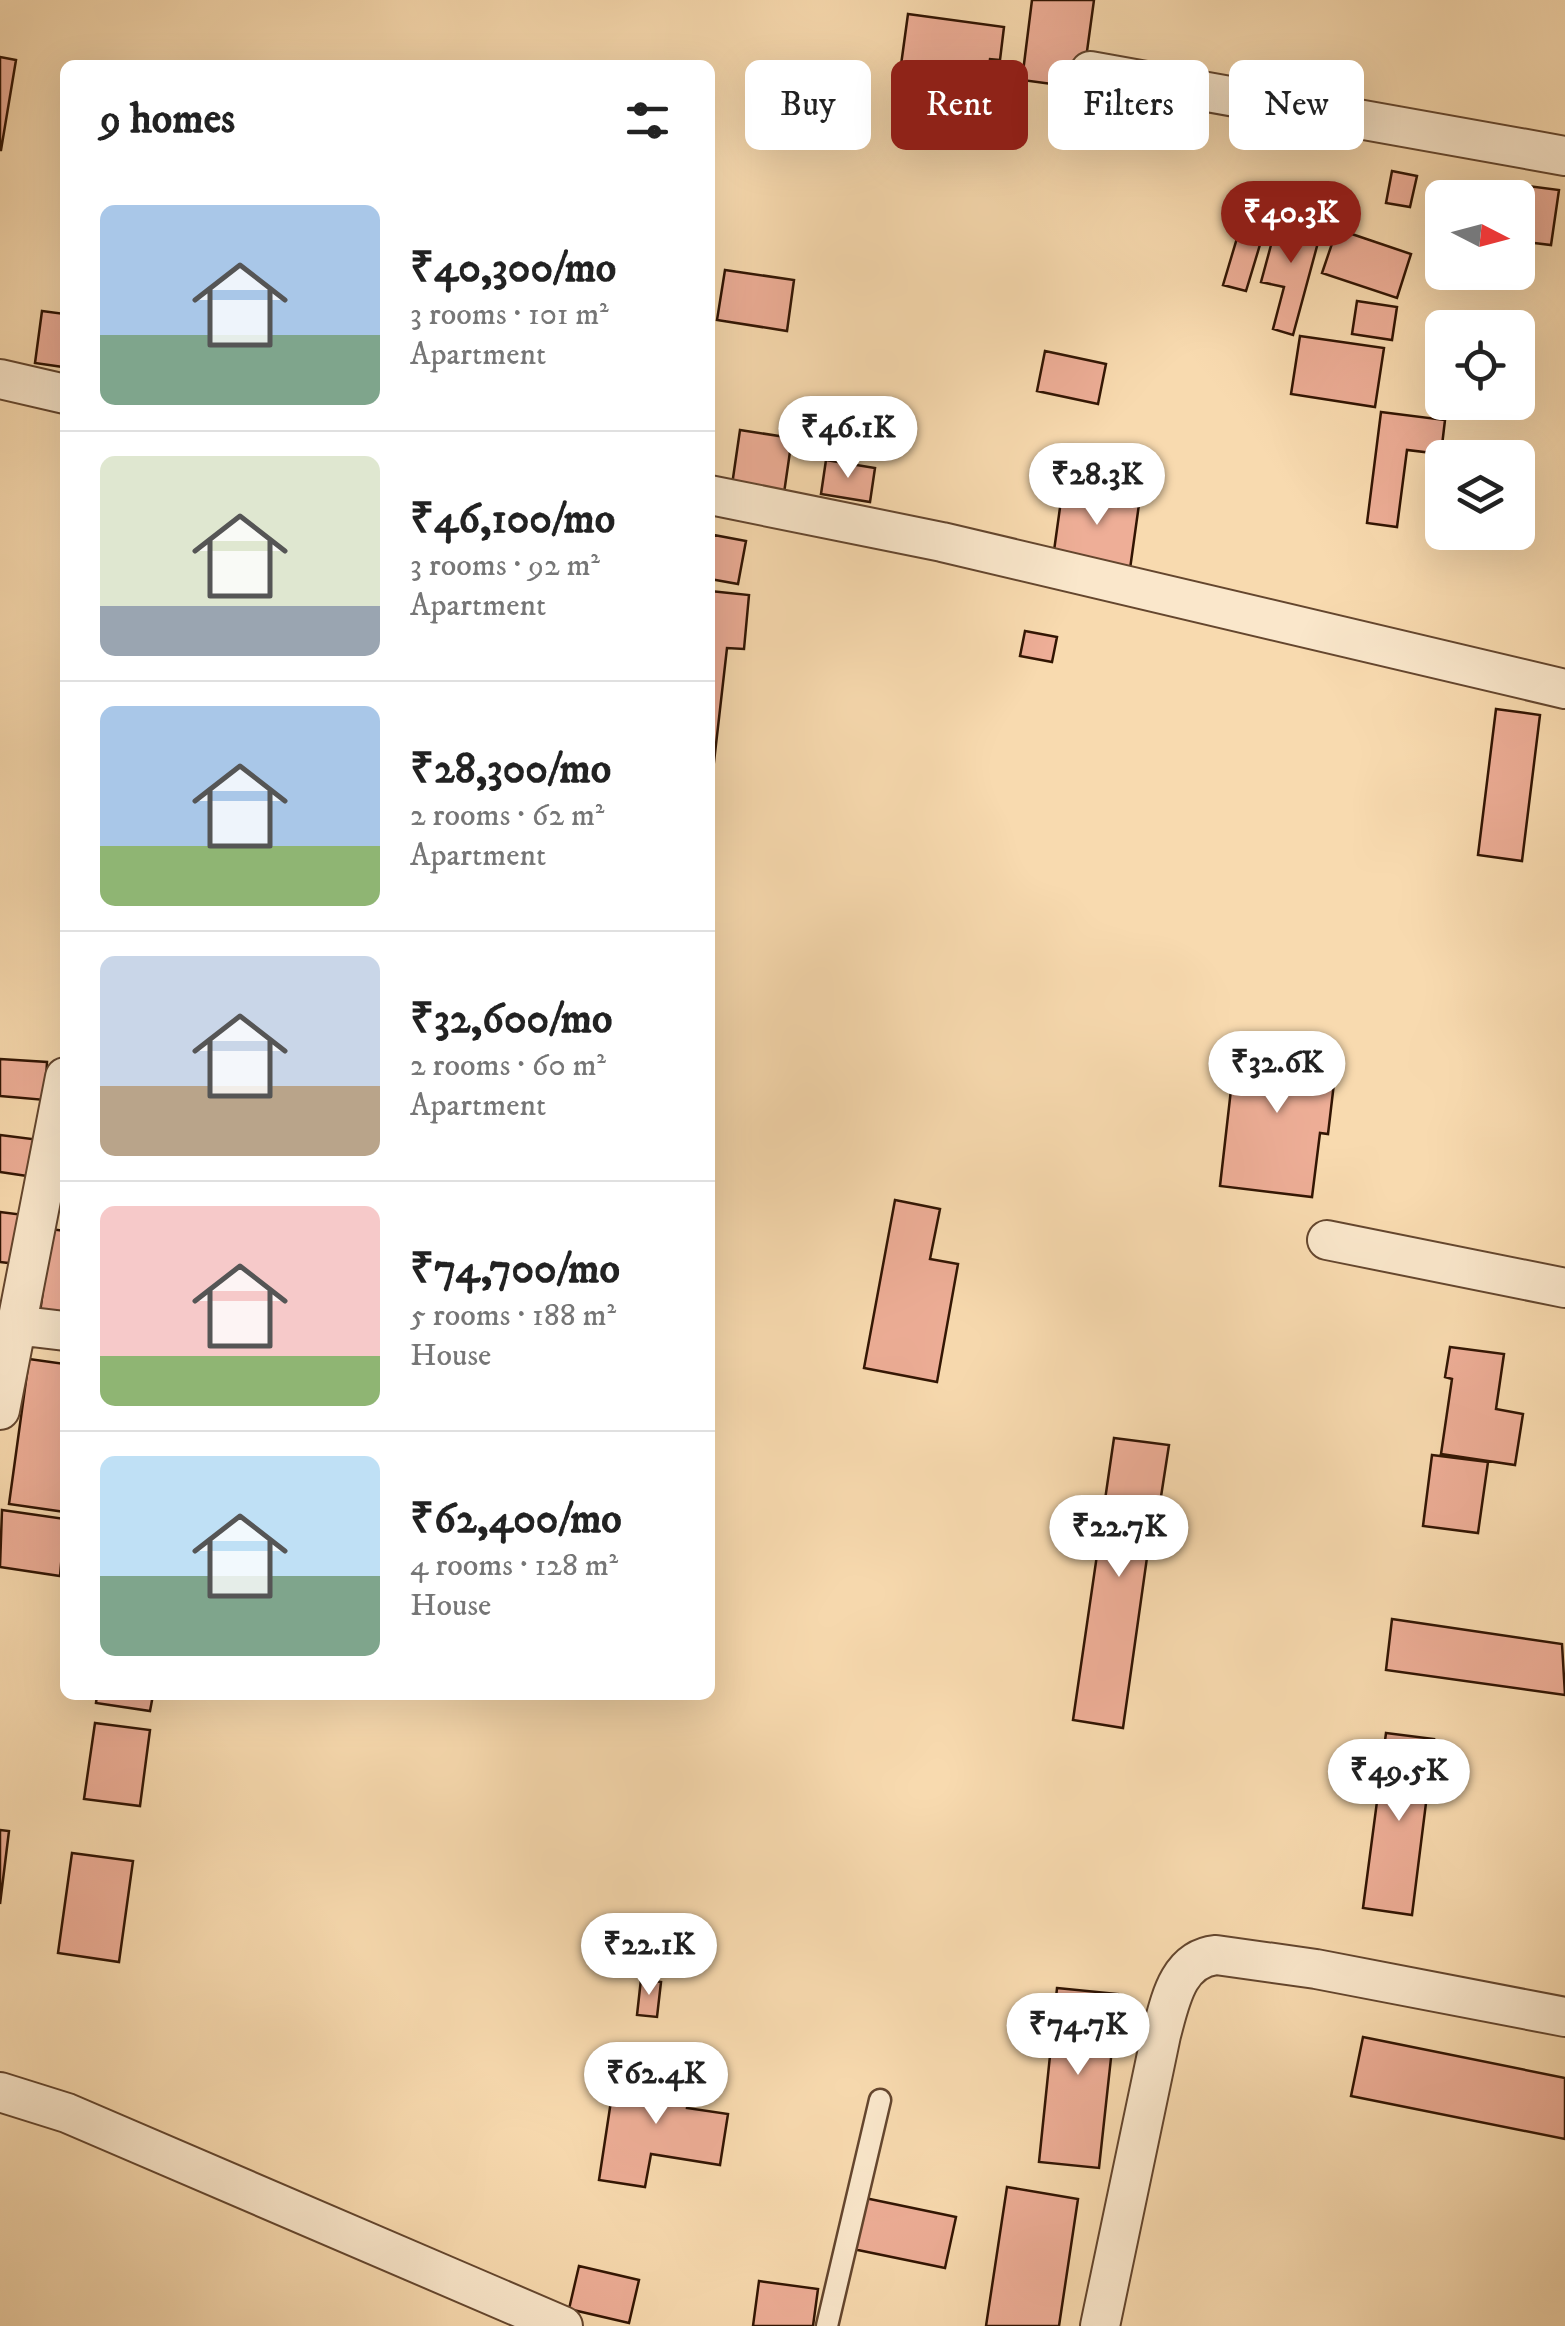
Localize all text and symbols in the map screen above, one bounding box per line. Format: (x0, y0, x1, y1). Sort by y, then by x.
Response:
chip: Buy (745, 60, 871, 150)
chip: Rent (891, 60, 1028, 150)
chip: Filters (1048, 60, 1209, 150)
chip: New (1229, 60, 1364, 150)
icon: filters (620, 93, 675, 148)
text: 9 homes (100, 94, 235, 146)
north arrow (1425, 180, 1535, 290)
map controls (1425, 180, 1535, 550)
pin: ₹40.3K (1210, 181, 1372, 266)
text: ₹40.3K (1243, 193, 1339, 233)
text: ₹40,300/mo (410, 243, 616, 295)
icon: home (180, 245, 300, 365)
text: 3 rooms · 101 m² (410, 295, 609, 335)
button: locate (1425, 310, 1535, 420)
text: Apartment (410, 335, 546, 375)
pin: ₹46.1K (767, 396, 929, 481)
text: ₹46.1K (800, 408, 896, 448)
button: layers (1425, 440, 1535, 550)
pin: ₹28.3K (1016, 443, 1178, 528)
text: ₹28.3K (1051, 455, 1143, 495)
text: ₹46,100/mo (410, 494, 615, 546)
icon: home (180, 496, 300, 616)
text: 3 rooms · 92 m² (410, 546, 600, 586)
text: Apartment (410, 586, 546, 626)
text: ₹28,300/mo (410, 744, 611, 796)
icon: home (180, 746, 300, 866)
text: 2 rooms · 62 m² (410, 796, 604, 836)
text: Apartment (410, 836, 546, 876)
text: ₹32,600/mo (410, 994, 612, 1046)
icon: home (180, 996, 300, 1116)
pin: ₹32.6K (1196, 1031, 1358, 1116)
text: ₹32.6K (1230, 1043, 1324, 1083)
text: 2 rooms · 60 m² (410, 1046, 606, 1086)
text: Apartment (410, 1086, 546, 1126)
text: ₹74,700/mo (410, 1244, 620, 1296)
icon: home (180, 1246, 300, 1366)
text: 5 rooms · 188 m² (410, 1296, 616, 1336)
text: House (410, 1336, 491, 1376)
text: ₹62,400/mo (410, 1494, 622, 1546)
pin: ₹22.7K (1038, 1495, 1200, 1580)
icon: home (180, 1496, 300, 1616)
text: ₹22.7K (1071, 1507, 1167, 1547)
text: 4 rooms · 128 m² (410, 1546, 618, 1586)
text: House (410, 1586, 491, 1626)
pin: ₹49.5K (1318, 1739, 1480, 1824)
text: ₹49.5K (1350, 1751, 1448, 1791)
pin: ₹22.1K (568, 1913, 730, 1998)
text: ₹22.1K (603, 1925, 695, 1965)
pin: ₹74.7K (997, 1993, 1159, 2078)
text: ₹74.7K (1029, 2005, 1127, 2045)
pin: ₹62.4K (575, 2042, 737, 2127)
text: ₹62.4K (606, 2054, 706, 2094)

